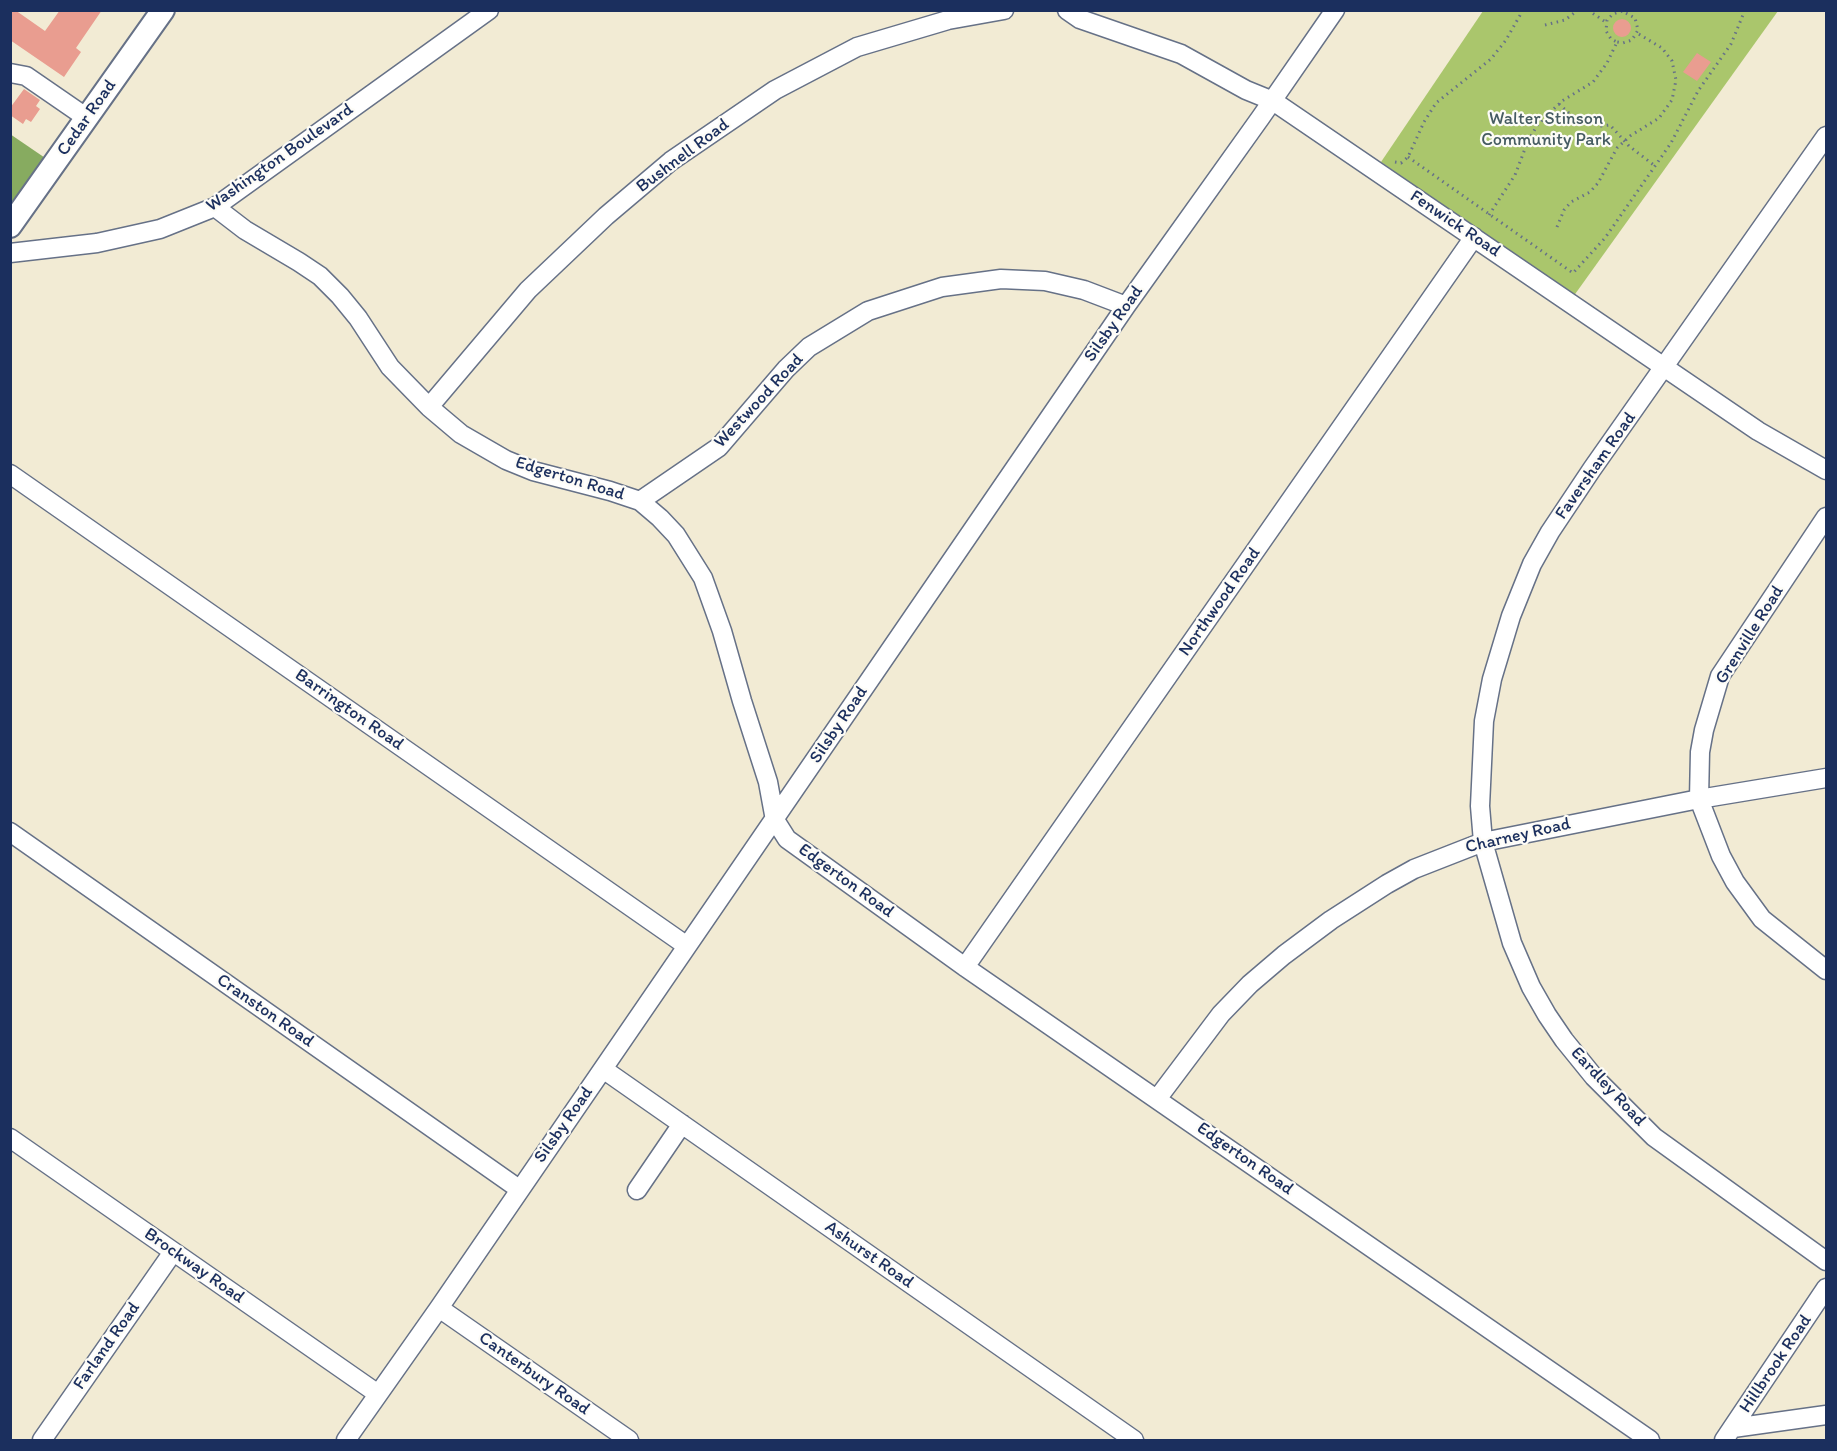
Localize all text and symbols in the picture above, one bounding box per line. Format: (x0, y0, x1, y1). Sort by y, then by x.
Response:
street label: Cedar Road (53, 76, 121, 160)
street label: Washington Boulevard (202, 99, 358, 217)
park label: Walter Stinson Community Park (1481, 108, 1611, 150)
street label: Bushnell Road (632, 114, 734, 198)
street label: Fenwick Road (1405, 186, 1505, 262)
street label: Silsby Road (1080, 282, 1148, 366)
street label: Westwood Road (710, 349, 808, 453)
street label: Faversham Road (1551, 408, 1641, 524)
street label: Edgerton Road (513, 452, 627, 506)
street label: Northwood Road (1174, 543, 1266, 661)
street label: Grenville Road (1711, 582, 1789, 688)
street label: Barrington Road (290, 664, 408, 756)
street label: Silsby Road (805, 682, 873, 768)
street label: Charney Road (1463, 813, 1573, 859)
street label: Edgerton Road (794, 839, 898, 923)
street label: Cranston Road (212, 969, 318, 1053)
street label: Eardley Road (1566, 1043, 1650, 1131)
street label: Silsby Road (530, 1083, 598, 1167)
street label: Edgerton Road (1192, 1118, 1298, 1200)
street label: Ashurst Road (820, 1217, 918, 1293)
street label: Brockway Road (140, 1223, 248, 1309)
street label: Farland Road (69, 1298, 145, 1394)
street label: Hillbrook Road (1735, 1311, 1817, 1417)
street label: Canterbury Road (474, 1328, 594, 1420)

